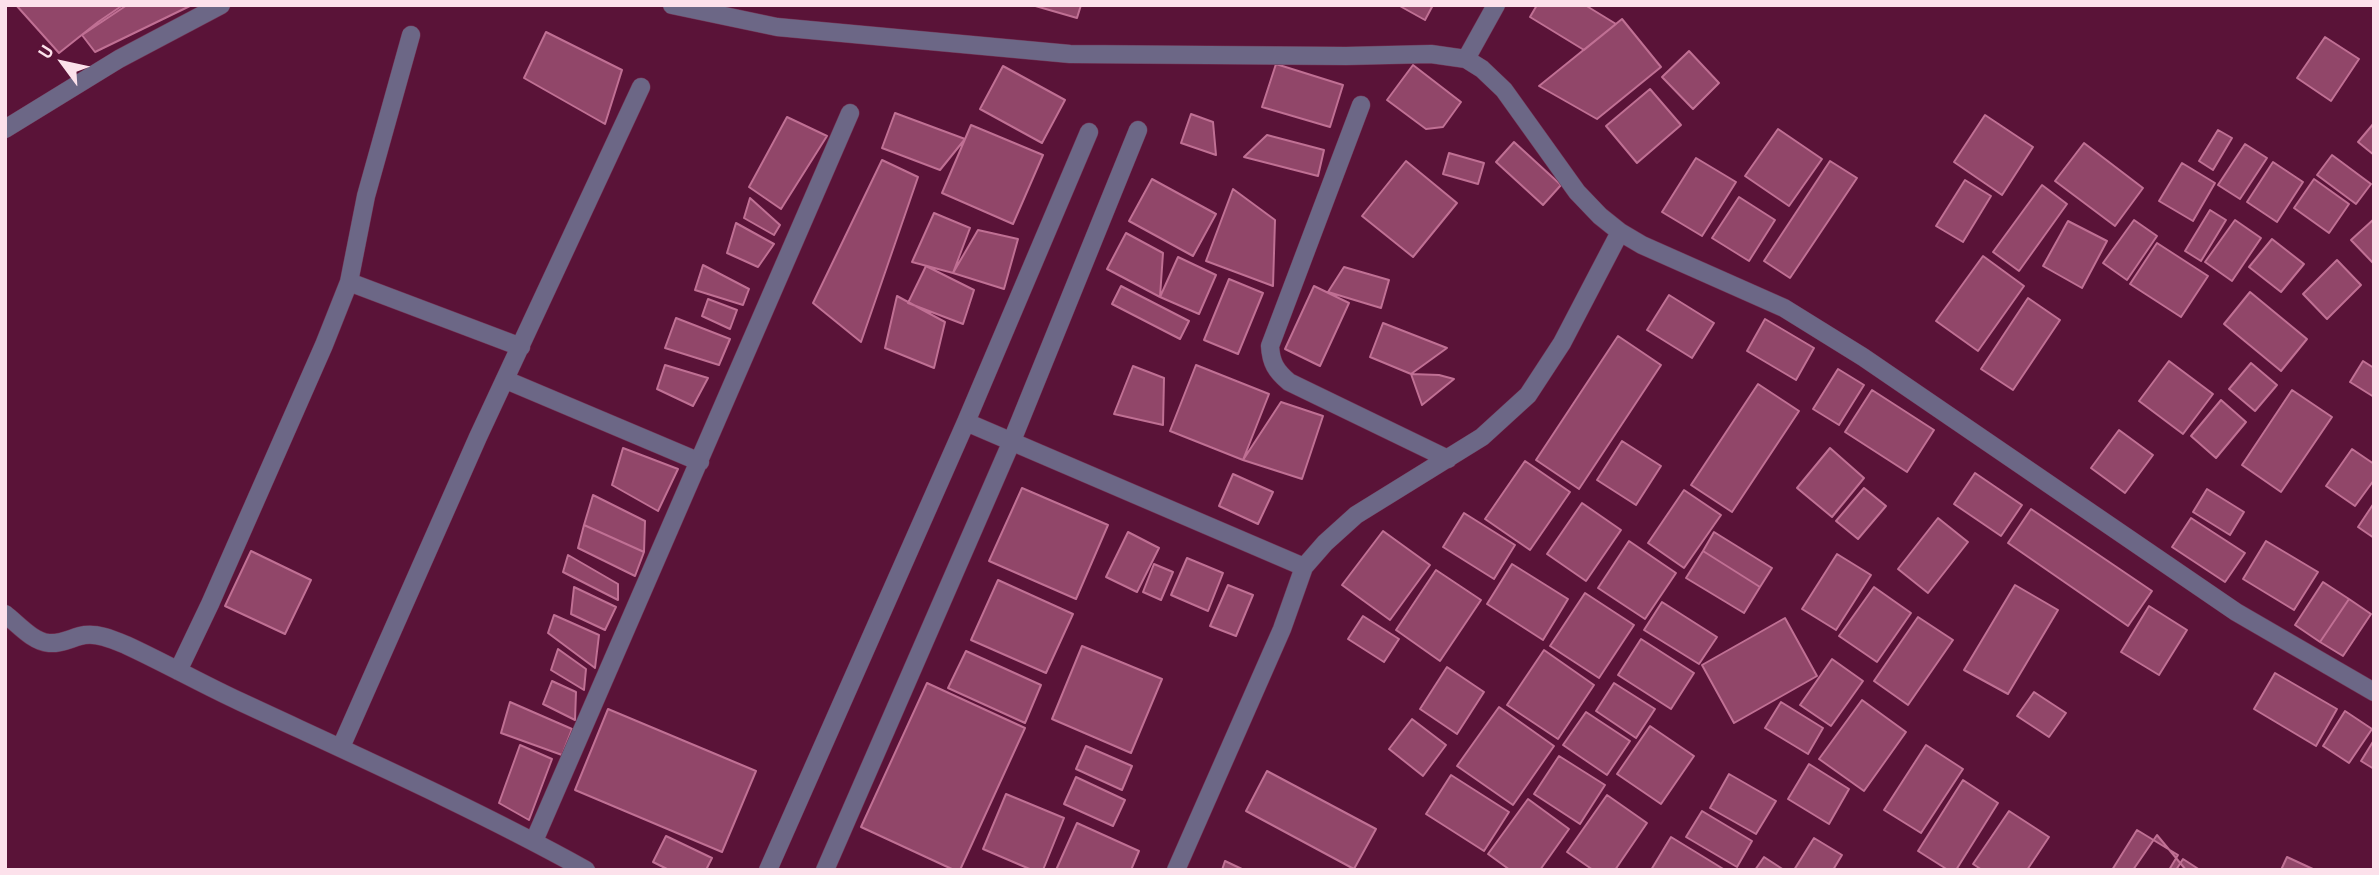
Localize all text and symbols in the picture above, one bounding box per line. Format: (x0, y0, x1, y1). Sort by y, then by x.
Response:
north arrow (28, 28, 98, 98)
text: U (31, 40, 59, 63)

